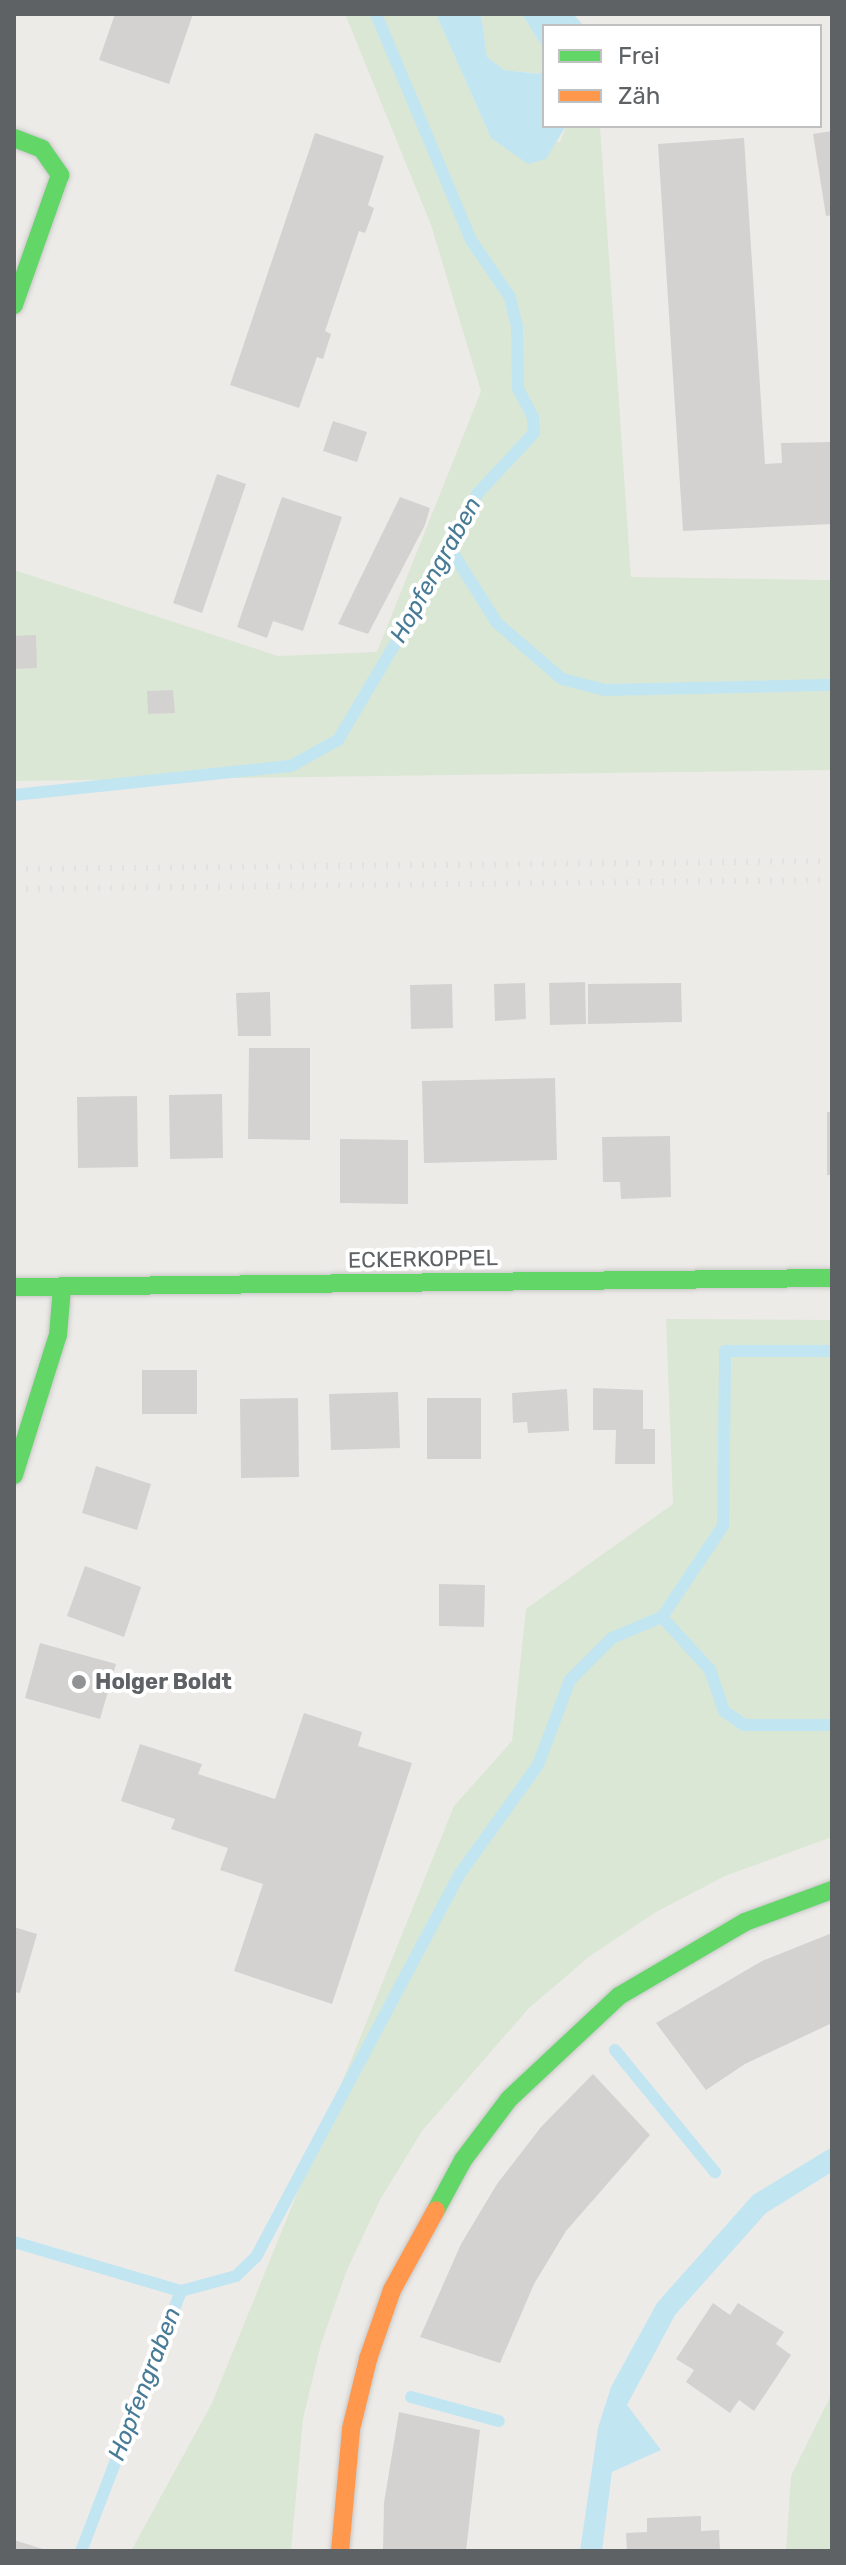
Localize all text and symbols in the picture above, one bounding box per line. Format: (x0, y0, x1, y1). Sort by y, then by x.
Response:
legend (542, 24, 822, 128)
text: Frei (618, 42, 660, 70)
text: Zäh (618, 82, 660, 110)
water label: Hopfengraben (384, 492, 488, 648)
street label: ECKERKOPPEL (348, 1244, 498, 1274)
place label: Holger Boldt (95, 1669, 232, 1695)
marker: Holger Boldt (70, 1673, 88, 1691)
water label: Hopfengraben (103, 2303, 187, 2465)

